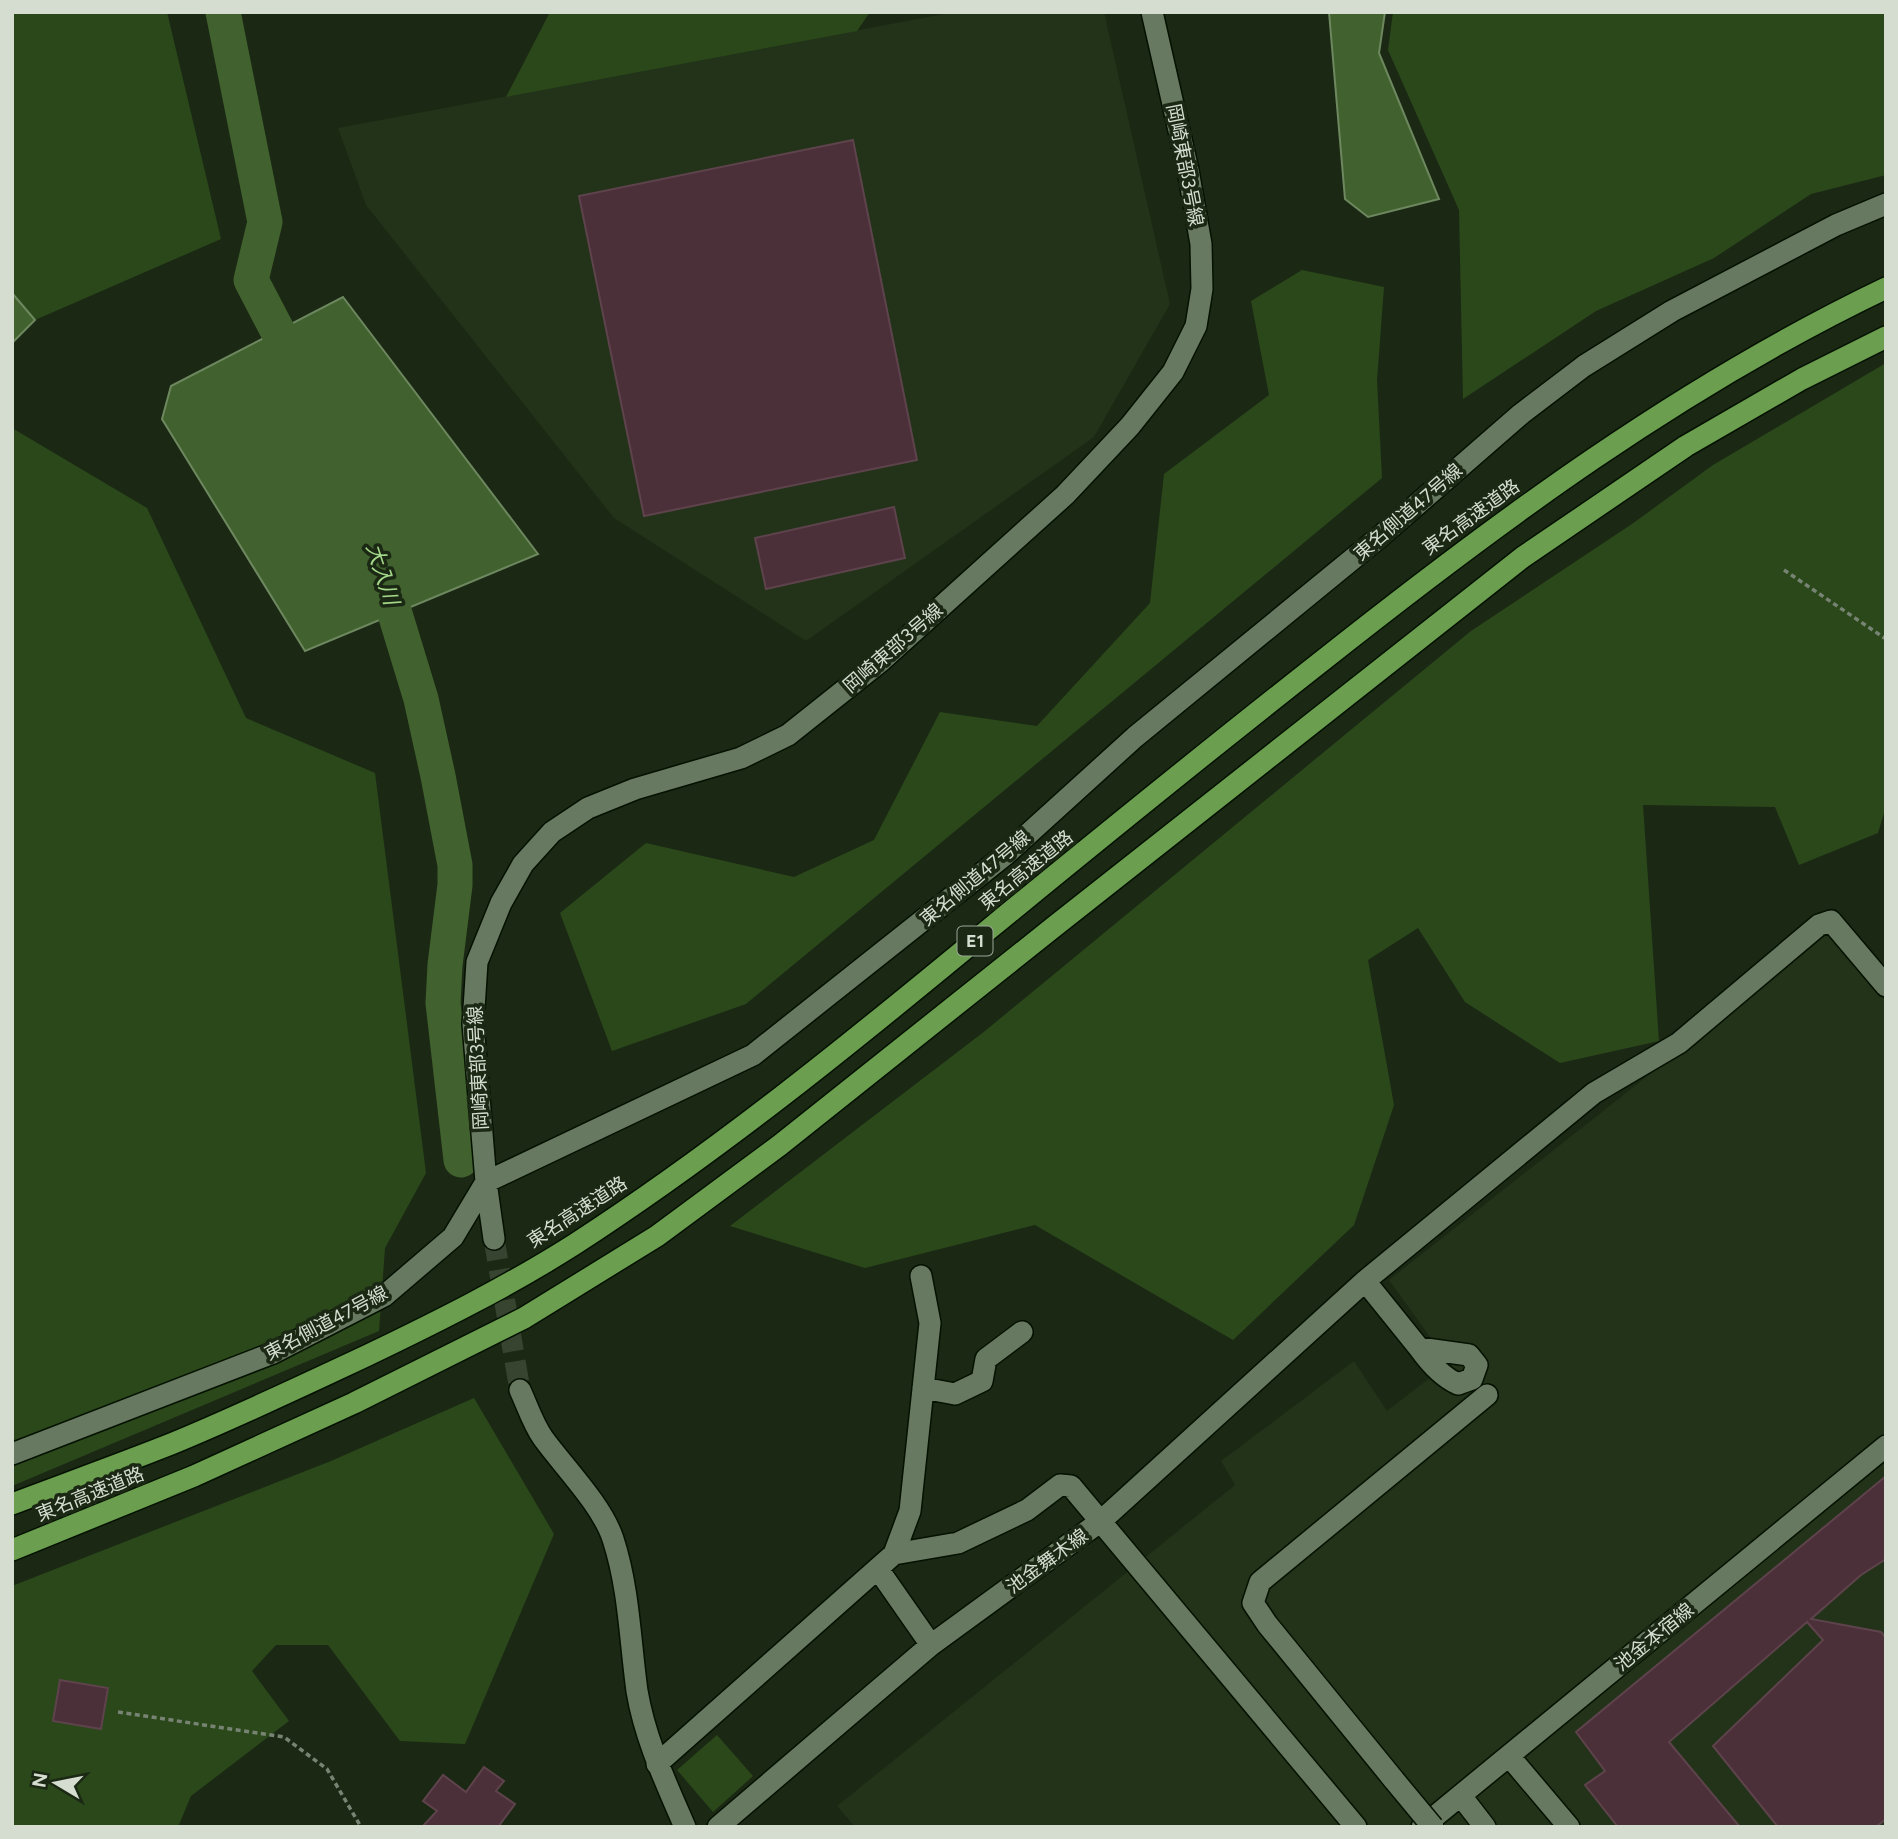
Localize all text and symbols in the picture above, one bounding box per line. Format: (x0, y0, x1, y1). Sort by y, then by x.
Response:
street label: 岡崎東部3号線 (1162, 102, 1208, 228)
street label: 東名側道47号線 (1349, 459, 1467, 565)
street label: 東名高速道路 (1418, 474, 1524, 560)
water label: 大入川 (361, 540, 405, 610)
street label: 岡崎東部3号線 (839, 599, 947, 697)
street label: 東名側道47号線 (916, 825, 1034, 931)
street label: 東名高速道路 (974, 825, 1078, 915)
road number: E1 (958, 926, 992, 956)
street label: 岡崎東部3号線 (463, 1005, 493, 1131)
street label: 東名高速道路 (523, 1171, 631, 1253)
street label: 東名側道47号線 (261, 1281, 391, 1365)
street label: 東名高速道路 (33, 1462, 147, 1526)
street label: 池金舞木線 (1002, 1524, 1092, 1598)
street label: 池金本宿線 (1610, 1598, 1698, 1676)
north arrow (21, 1748, 91, 1818)
text: N (27, 1771, 52, 1789)

